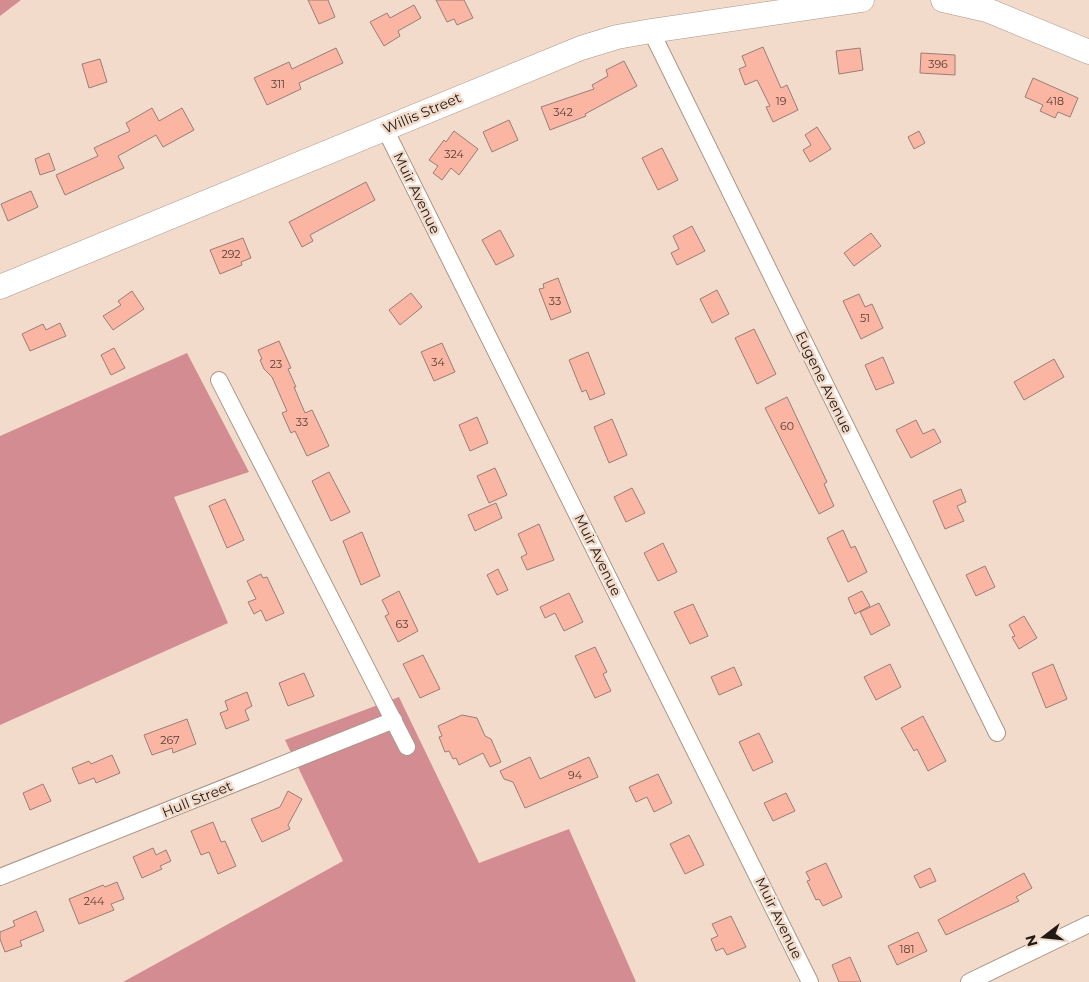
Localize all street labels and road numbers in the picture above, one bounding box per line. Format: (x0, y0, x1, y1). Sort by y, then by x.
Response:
street label: Willis Street (380, 88, 464, 138)
street label: Muir Avenue (389, 149, 445, 237)
street label: Eugene Avenue (792, 328, 856, 436)
street label: Muir Avenue (570, 511, 626, 599)
street label: Hull Street (159, 777, 235, 821)
street label: Muir Avenue (751, 874, 807, 962)

